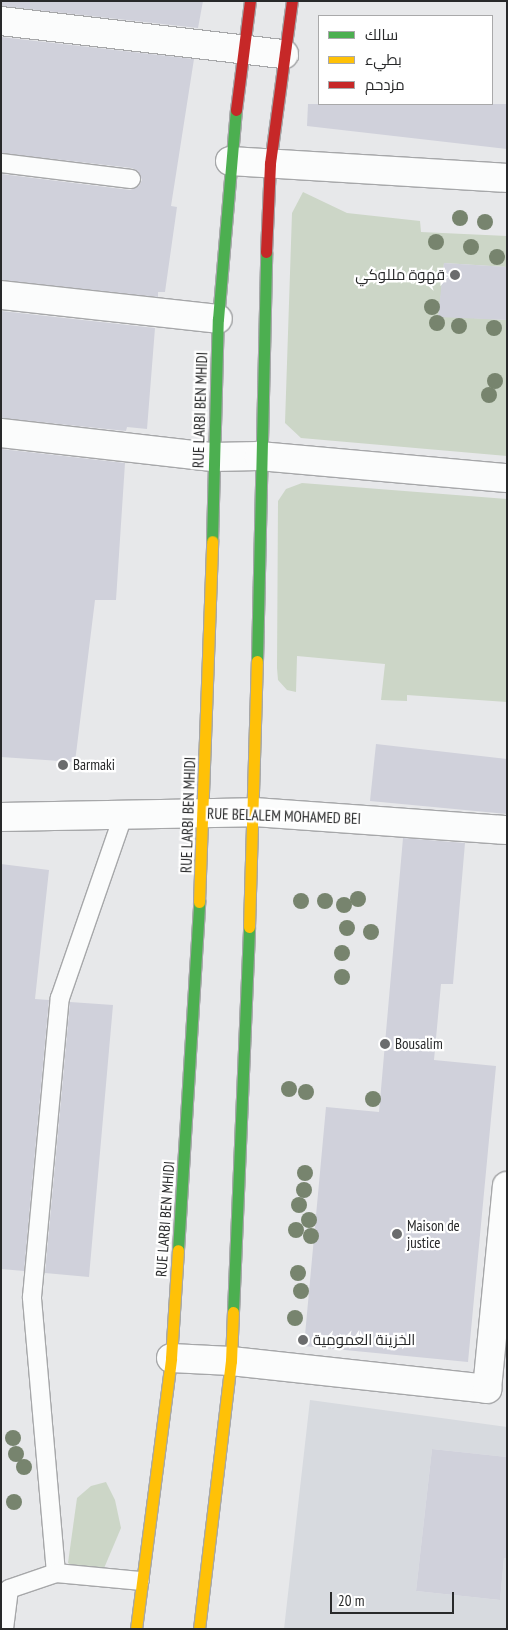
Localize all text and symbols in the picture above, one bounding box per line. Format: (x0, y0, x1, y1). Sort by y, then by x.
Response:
legend (318, 15, 493, 105)
text: سالك (365, 25, 398, 44)
text: بطيء (365, 50, 402, 69)
text: مزدحم (365, 75, 405, 94)
place label: قهوة مللوكي (355, 266, 445, 284)
marker: قهوة مللوكي (449, 269, 461, 281)
street label: RUE LARBI BEN MHIDI (189, 352, 211, 468)
place label: Barmaki (73, 756, 115, 774)
street label: RUE LARBI BEN MHIDI (177, 757, 199, 873)
marker: Barmaki (57, 759, 69, 771)
street label: RUE BELALEM MOHAMED BEI (207, 804, 361, 828)
place label: Bousalim (395, 1035, 443, 1053)
marker: Bousalim (379, 1038, 391, 1050)
street label: RUE LARBI BEN MHIDI (152, 1160, 178, 1278)
place label: Maison de justice (407, 1216, 460, 1251)
marker: Maison de justice (391, 1228, 403, 1240)
place label: الخزينة العمومية (313, 1331, 415, 1349)
marker: الخزينة العمومية (297, 1334, 309, 1346)
scale bar (333, 1582, 457, 1614)
text: 20 m (338, 1591, 364, 1610)

